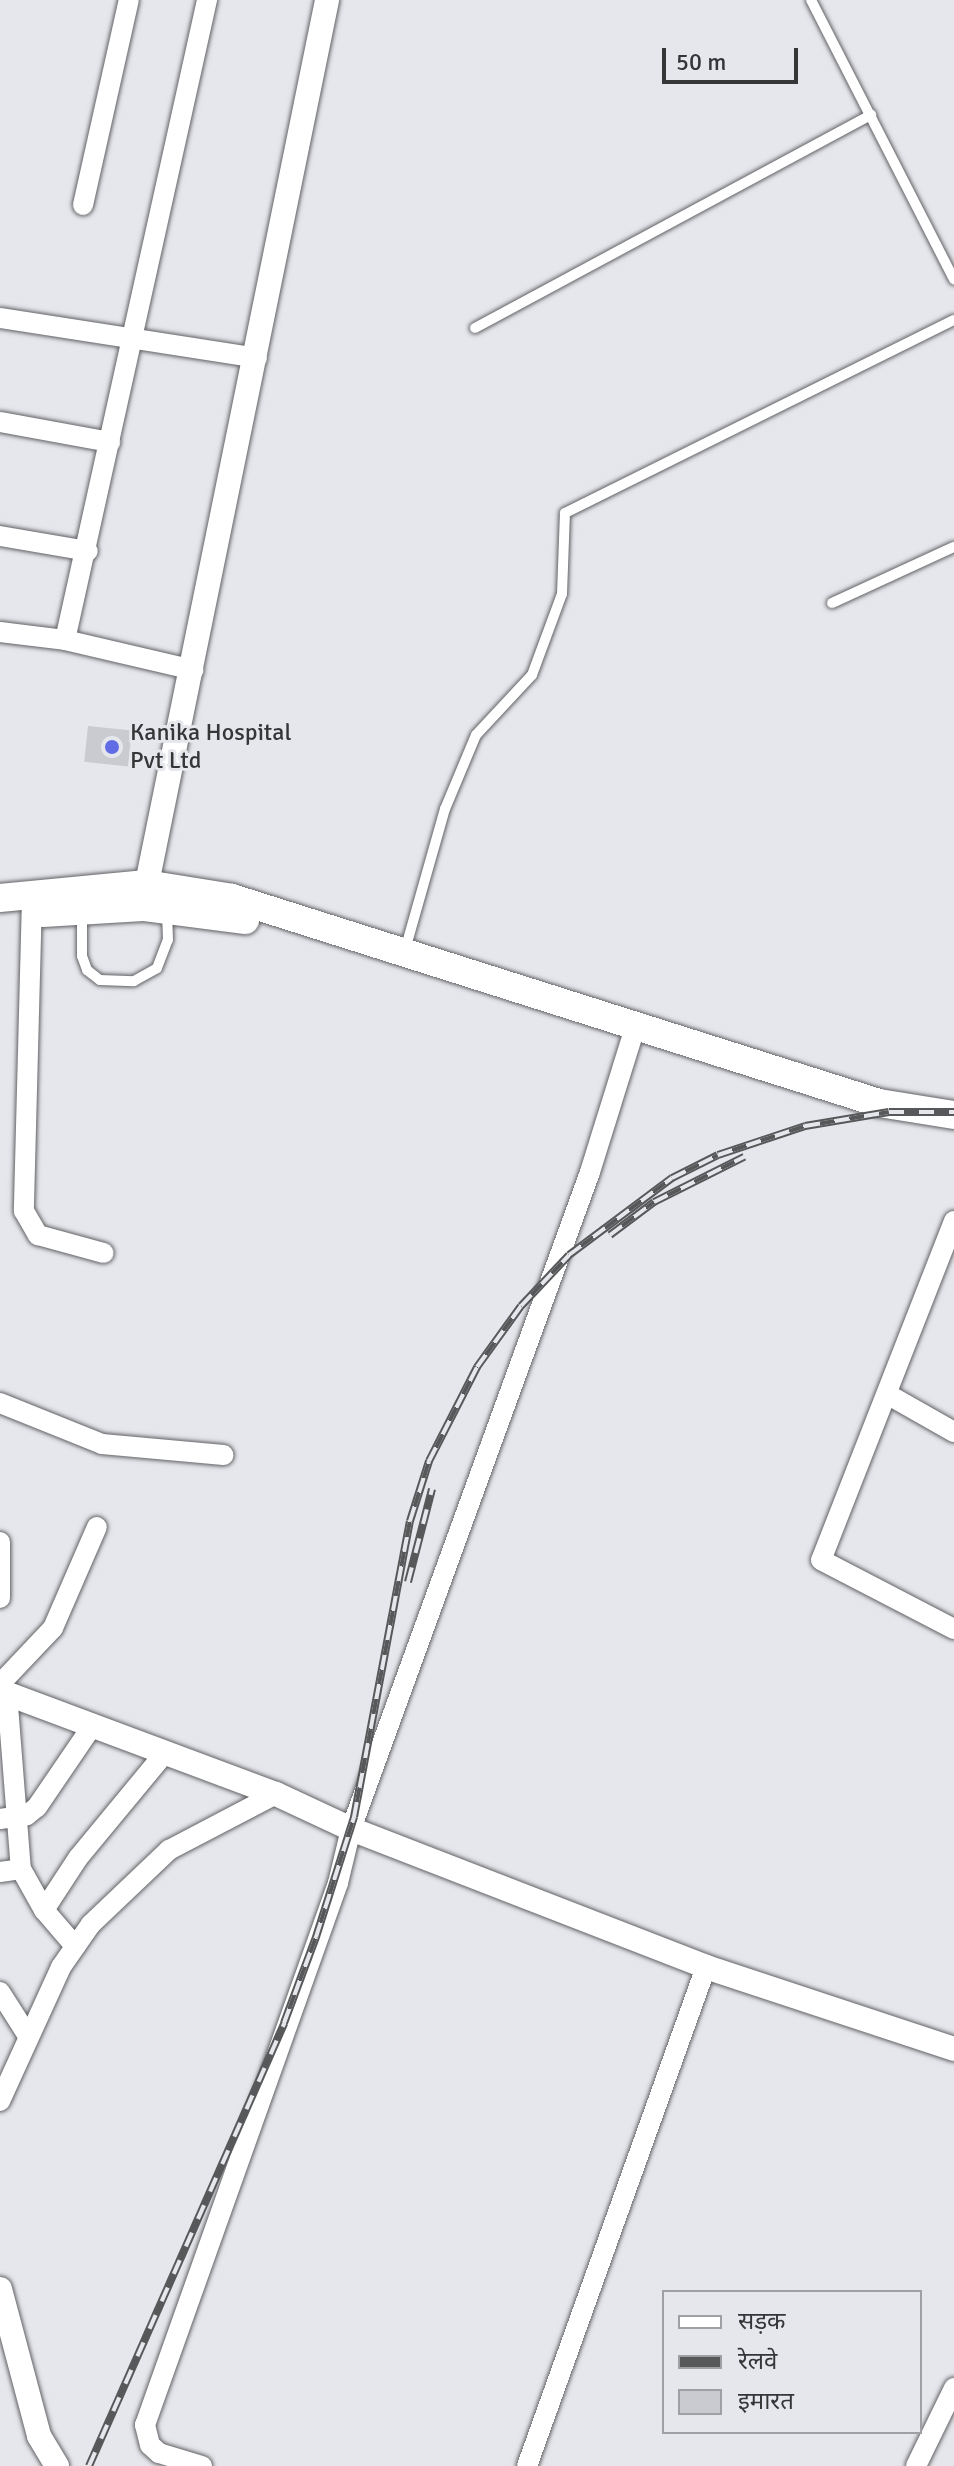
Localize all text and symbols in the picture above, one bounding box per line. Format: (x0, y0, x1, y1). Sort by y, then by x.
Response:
scale bar (666, 32, 802, 82)
text: 50 m (676, 47, 726, 77)
place label: Kanika Hospital Pvt Ltd (130, 719, 291, 775)
marker: Kanika Hospital Pvt Ltd (101, 736, 123, 758)
legend (662, 2290, 922, 2434)
text: सड़क (738, 2306, 786, 2336)
text: रेलवे (738, 2346, 777, 2376)
text: इमारत (738, 2386, 794, 2416)

